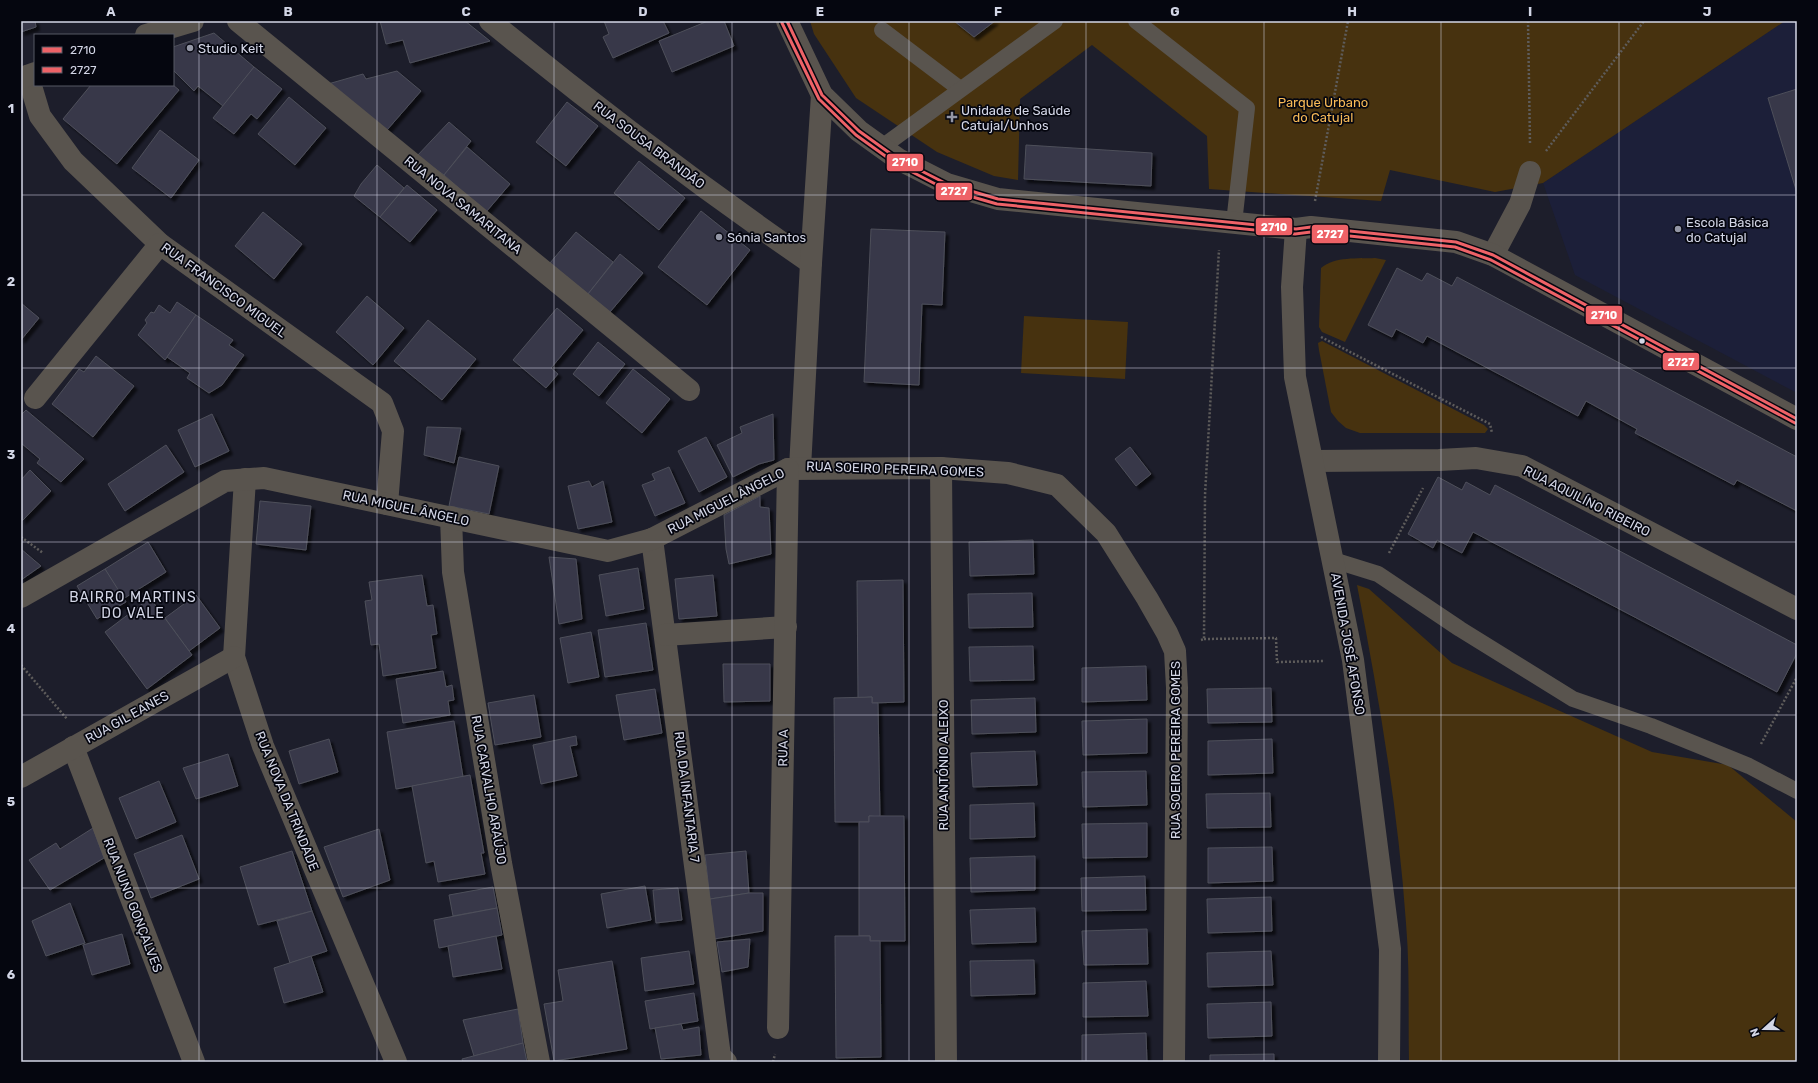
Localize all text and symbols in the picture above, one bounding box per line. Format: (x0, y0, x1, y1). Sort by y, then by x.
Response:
text: A (106, 4, 116, 19)
text: B (283, 4, 293, 19)
text: C (461, 4, 471, 19)
text: D (638, 4, 648, 19)
text: E (816, 4, 824, 19)
text: F (994, 4, 1002, 19)
text: G (1170, 4, 1180, 19)
text: H (1347, 4, 1357, 19)
text: I (1528, 4, 1532, 19)
text: J (1703, 4, 1711, 19)
legend (34, 34, 174, 86)
place label: Studio Keit (198, 41, 263, 56)
text: 2710 (70, 43, 96, 57)
marker: Studio Keit (185, 43, 195, 53)
text: 2727 (70, 63, 96, 77)
park label: Parque Urbano do Catujal (1278, 95, 1368, 125)
street label: RUA SOUSA BRANDÃO (590, 98, 708, 192)
text: 1 (8, 101, 14, 116)
place label: Unidade de Saúde Catujal/Unhos (961, 103, 1071, 133)
marker: Unidade de Saúde Catujal/Unhos (946, 111, 958, 123)
street label: RUA NOVA SAMARITANA (401, 153, 525, 257)
line badge: 2710 (886, 153, 924, 172)
text: 2710 (892, 156, 918, 169)
line badge: 2727 (935, 182, 973, 201)
text: 2727 (941, 185, 968, 198)
place label: Escola Básica do Catujal (1686, 215, 1769, 245)
line badge: 2710 (1255, 217, 1293, 236)
text: 2710 (1261, 221, 1287, 234)
line badge: 2727 (1311, 224, 1349, 244)
marker: Escola Básica do Catujal (1673, 224, 1683, 234)
text: 2727 (1317, 228, 1344, 241)
place label: Sónia Santos (727, 230, 807, 245)
marker: Sónia Santos (714, 232, 724, 242)
street label: RUA FRANCISCO MIGUEL (159, 240, 290, 341)
text: 2 (7, 274, 15, 289)
line badge: 2710 (1585, 305, 1623, 325)
text: 2710 (1591, 309, 1617, 322)
unlabelled marker (1637, 336, 1647, 346)
line badge: 2727 (1662, 352, 1700, 371)
text: 2727 (1668, 356, 1695, 369)
text: 3 (7, 447, 16, 462)
street label: RUA SOEIRO PEREIRA GOMES (806, 458, 984, 480)
street label: RUA AQUILÍNO RIBEIRO (1521, 463, 1653, 540)
street label: RUA MIGUEL ÂNGELO (665, 465, 787, 537)
street label: RUA MIGUEL ÂNGELO (341, 487, 471, 529)
street label: AVENIDA JOSÉ AFONSO (1328, 572, 1368, 717)
district label: BAIRRO MARTINS DO VALE (69, 589, 197, 622)
text: 4 (7, 621, 16, 636)
street label: RUA SOEIRO PEREIRA GOMES (1168, 661, 1183, 839)
street label: RUA GIL EANES (83, 688, 171, 746)
street label: RUA ANTÓNIO ALEIXO (936, 699, 951, 830)
street label: RUA CARVALHO ARAÚJO (468, 714, 510, 866)
street label: RUA NOVA DA TRINDADE (252, 729, 322, 873)
street label: RUA A (775, 729, 791, 767)
street label: RUA DA INFANTARIA 7 (671, 730, 703, 864)
text: 5 (7, 794, 15, 809)
street label: RUA NUNO GONÇALVES (100, 836, 166, 974)
text: 6 (7, 967, 16, 982)
north arrow (1744, 1009, 1784, 1049)
text: N (1748, 1026, 1763, 1038)

